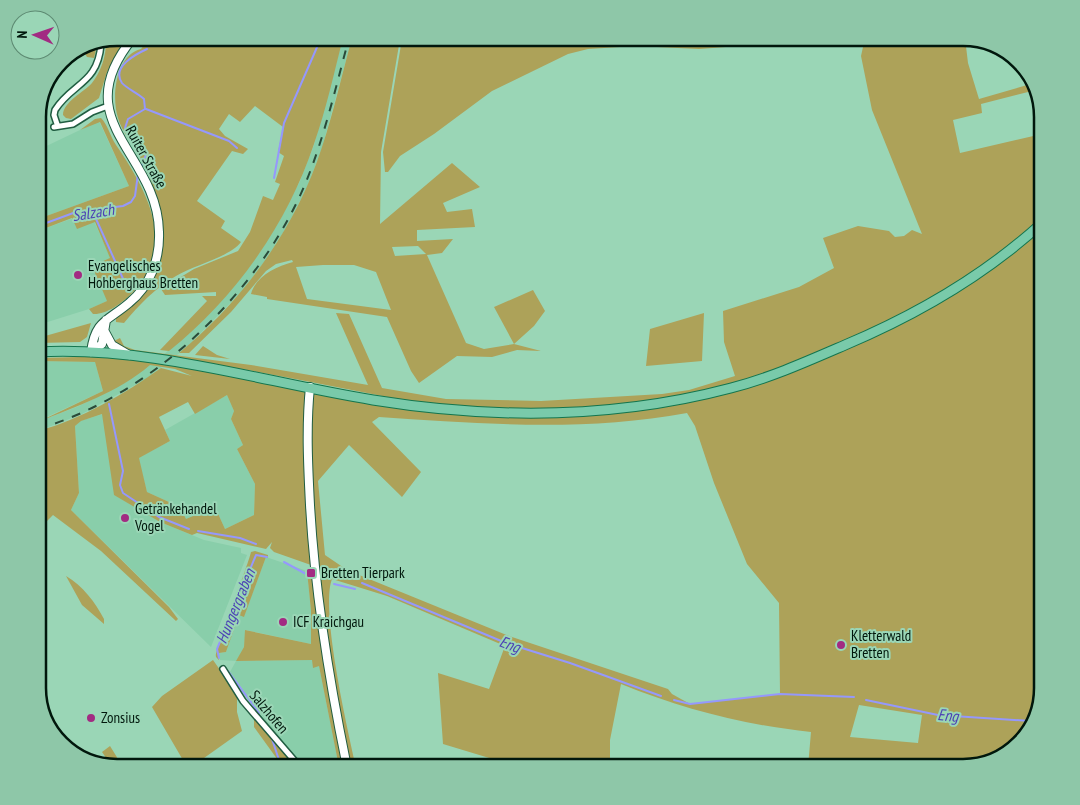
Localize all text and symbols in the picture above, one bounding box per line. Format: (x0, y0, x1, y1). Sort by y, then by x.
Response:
north arrow (10, 10, 60, 60)
text: N (13, 30, 31, 39)
street label: Ruiter Straße (121, 122, 171, 191)
water label: Salzach (71, 199, 116, 225)
place label: Evangelisches Hohberghaus Bretten (88, 256, 198, 292)
marker: Evangelisches Hohberghaus Bretten (72, 269, 84, 281)
place label: Getränkehandel Vogel (134, 499, 217, 535)
marker: Getränkehandel Vogel (119, 512, 131, 524)
place label: Bretten Tierpark (321, 563, 405, 582)
water label: Hungergraben (211, 565, 259, 646)
marker: Bretten Tierpark (305, 567, 317, 579)
place label: ICF Kraichgau (293, 612, 364, 631)
marker: ICF Kraichgau (277, 616, 289, 628)
place label: Kletterwald Bretten (851, 626, 911, 662)
water label: Eng (497, 631, 524, 657)
marker: Kletterwald Bretten (835, 639, 847, 651)
street label: Salzhofen (246, 686, 293, 737)
water label: Eng (937, 704, 960, 726)
place label: Zonsius (101, 708, 140, 727)
marker: Zonsius (85, 712, 97, 724)

